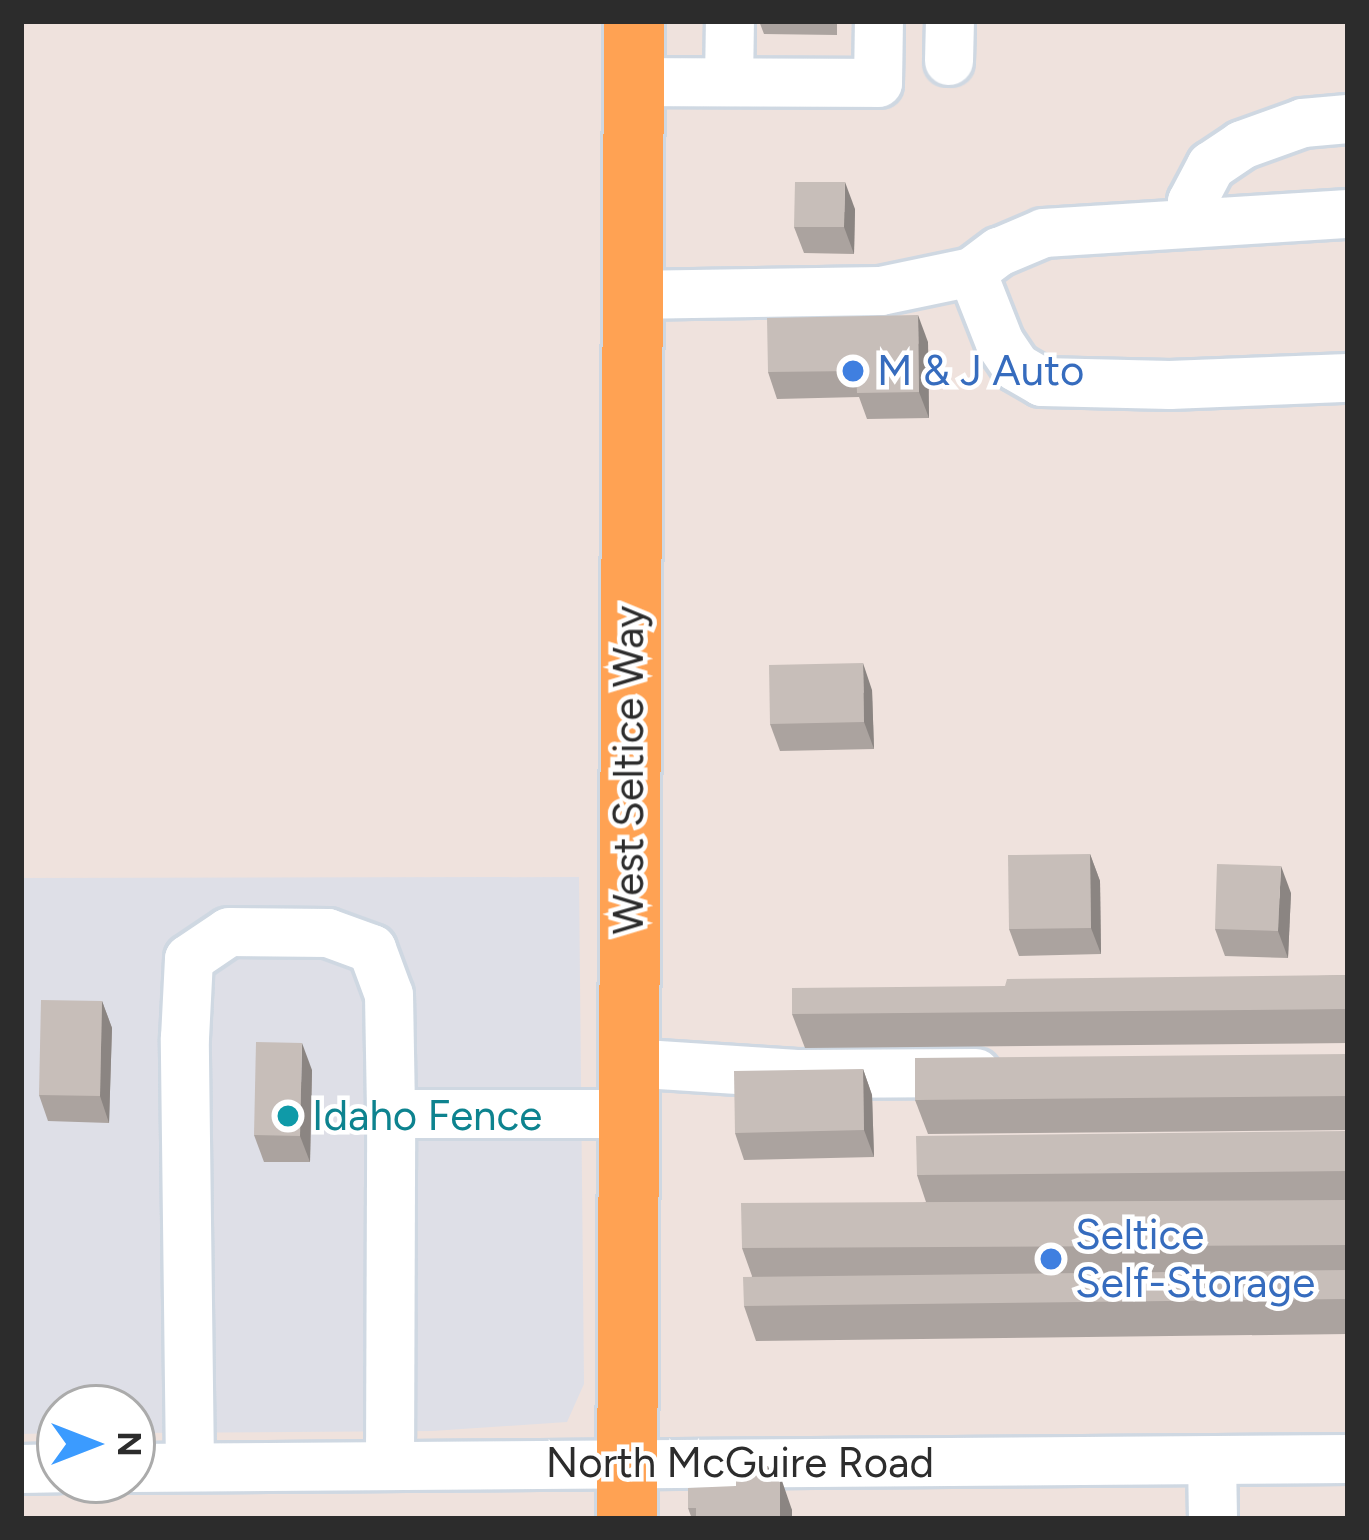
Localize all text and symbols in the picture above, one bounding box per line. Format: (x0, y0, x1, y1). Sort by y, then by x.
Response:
place label: M & J Auto (877, 346, 1084, 396)
marker: M & J Auto (840, 358, 866, 384)
street label: West Seltice Way (604, 606, 654, 934)
place label: Idaho Fence (312, 1091, 542, 1141)
marker: Idaho Fence (275, 1103, 301, 1129)
place label: Seltice Self-Storage (1075, 1210, 1315, 1308)
marker: Seltice Self-Storage (1038, 1246, 1064, 1272)
north arrow (36, 1384, 156, 1504)
text: N (110, 1431, 149, 1457)
street label: North McGuire Road (546, 1438, 934, 1488)

